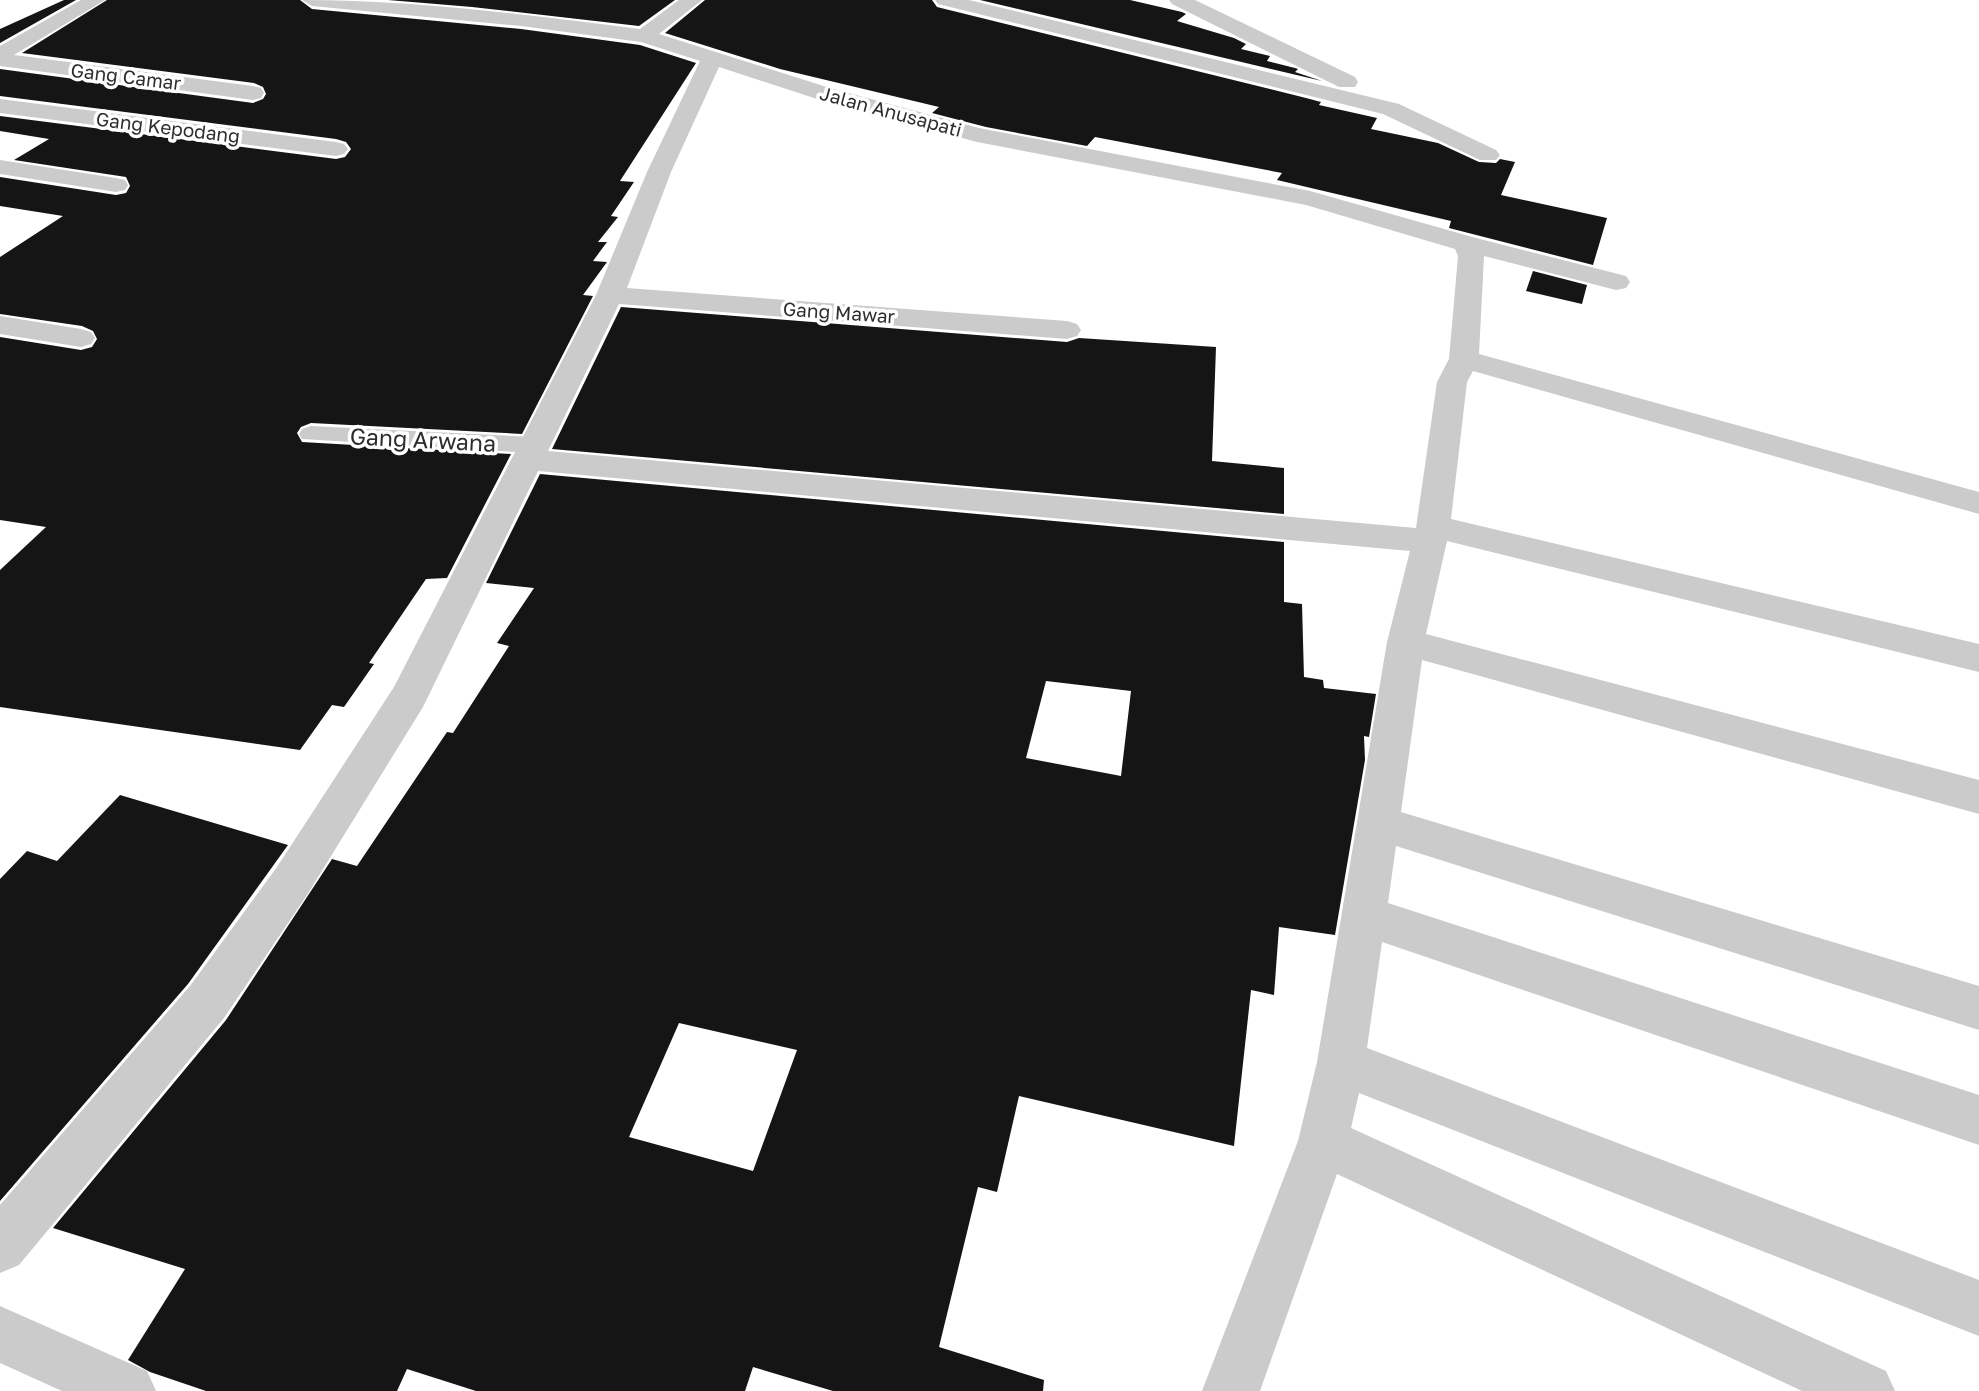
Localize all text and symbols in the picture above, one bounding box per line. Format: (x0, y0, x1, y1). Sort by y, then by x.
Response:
street label: Gang Camar (70, 58, 183, 94)
street label: Jalan Anusapati (817, 81, 965, 141)
street label: Gang Kepodang (95, 107, 241, 147)
street label: Gang Mawar (782, 297, 896, 327)
street label: Gang Arwana (349, 421, 497, 457)

